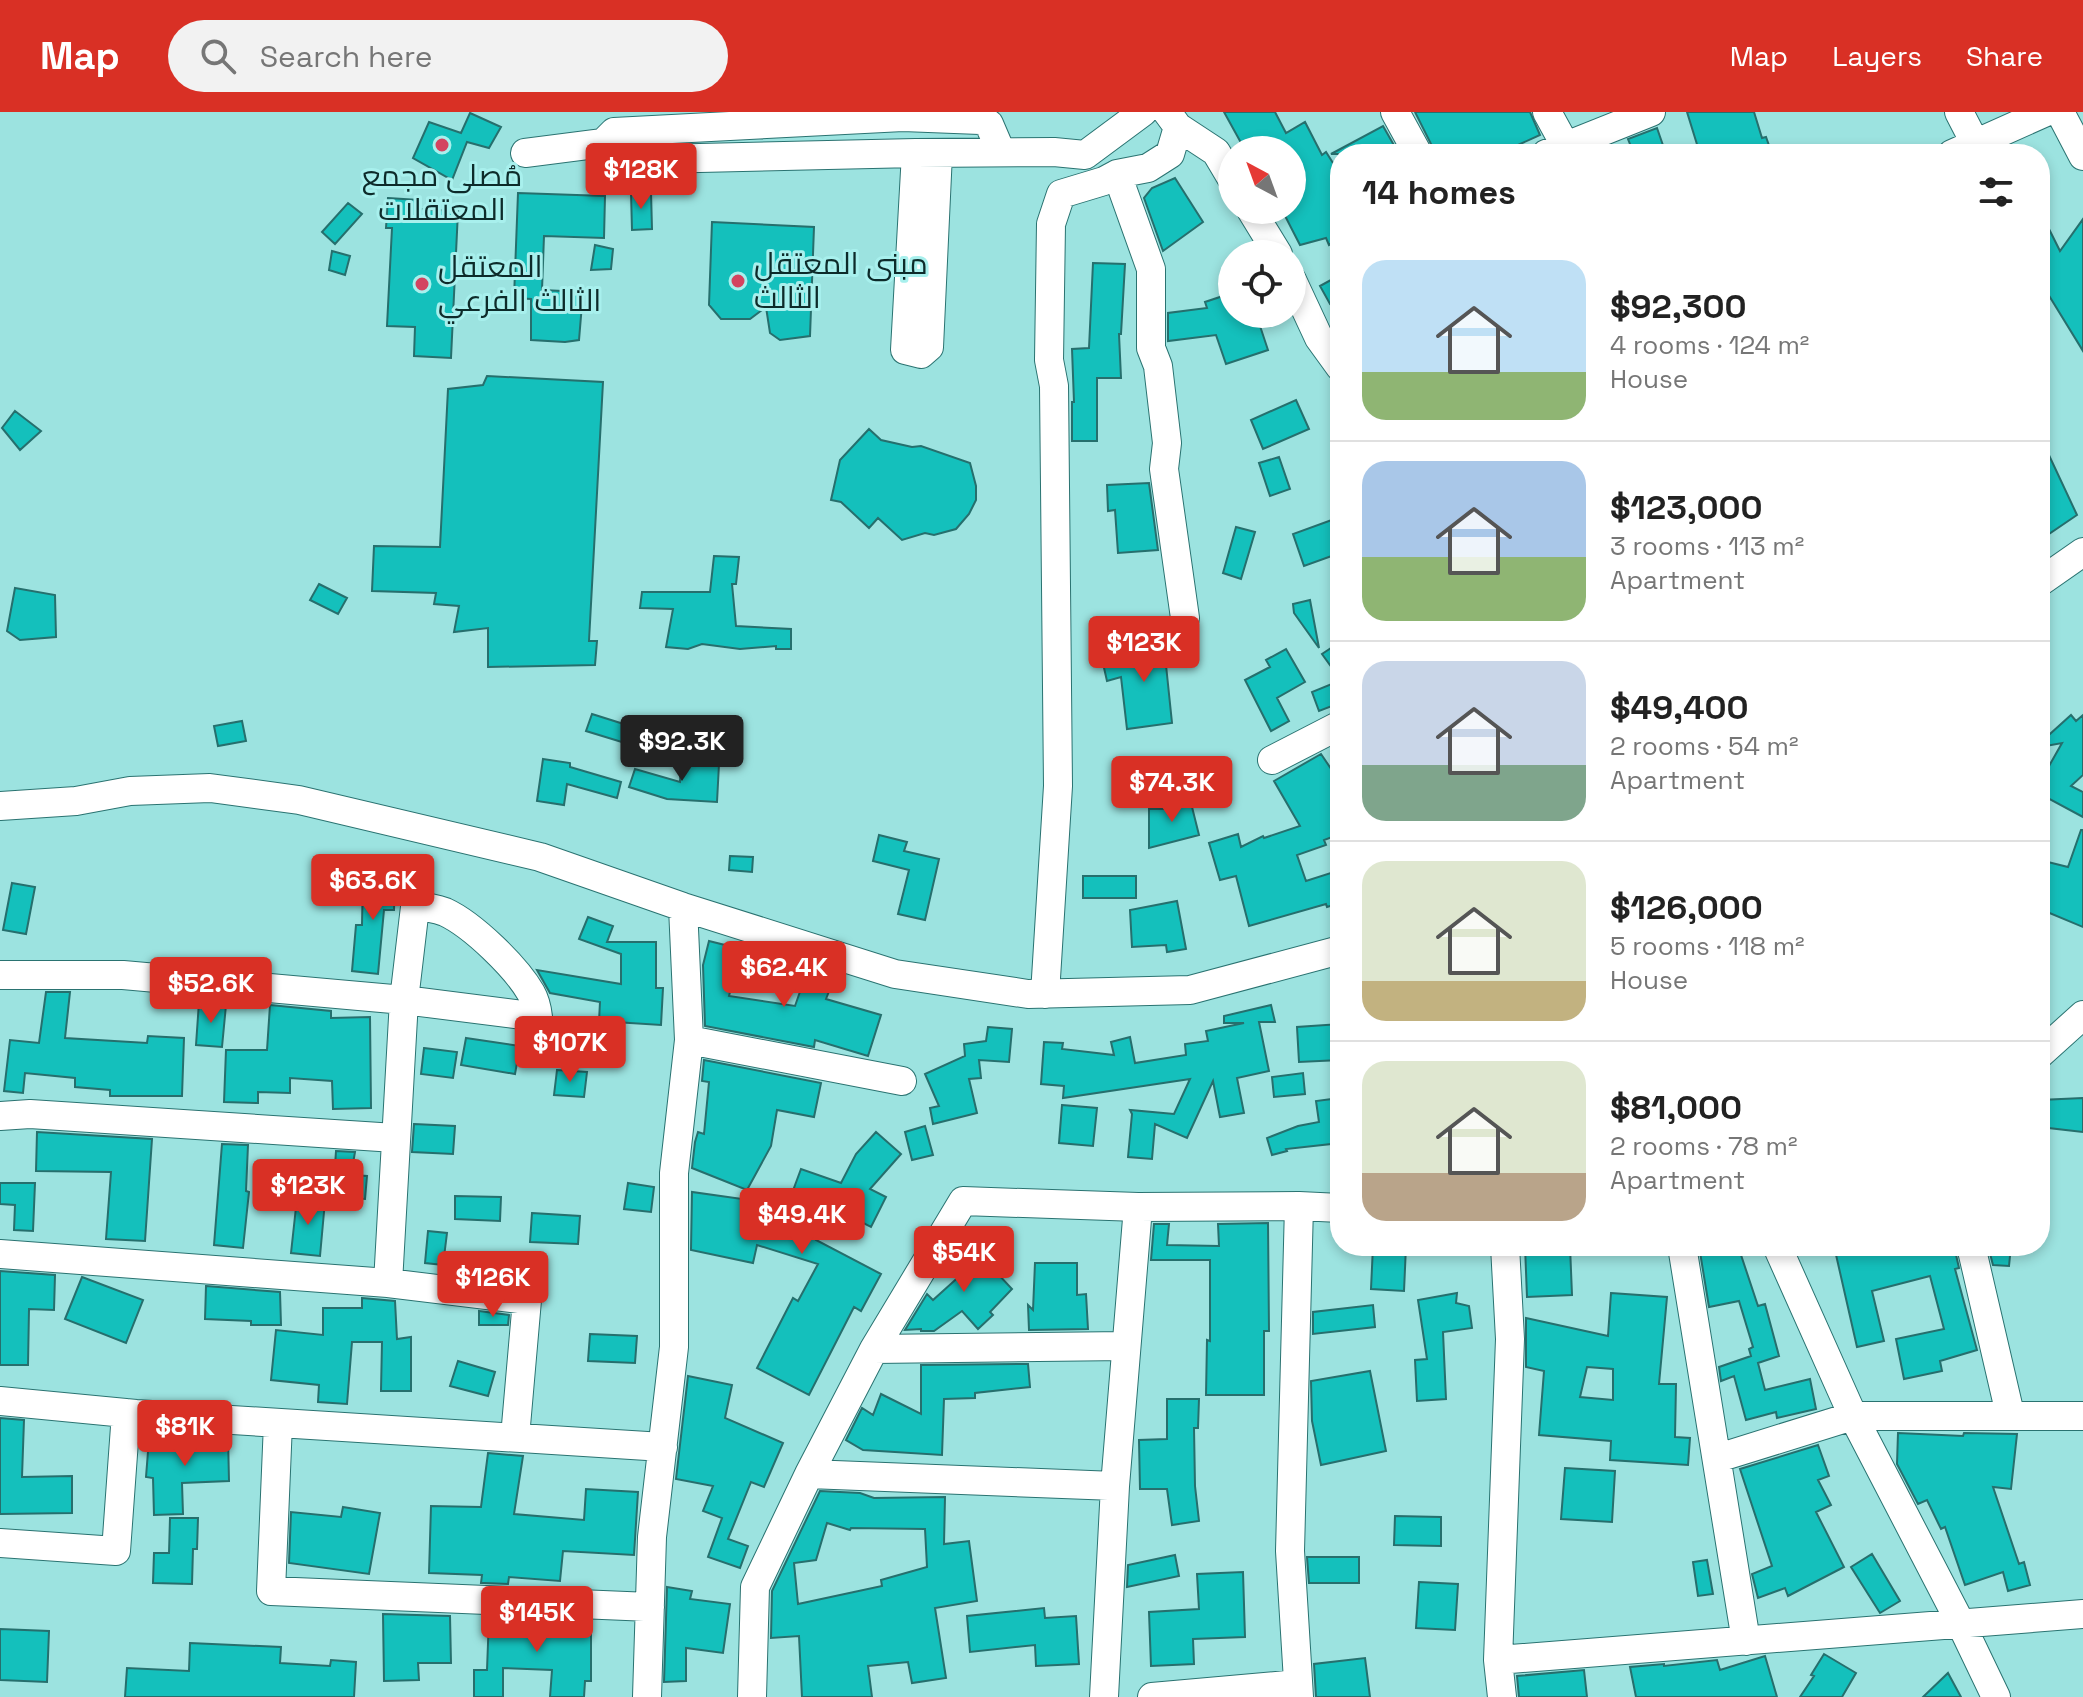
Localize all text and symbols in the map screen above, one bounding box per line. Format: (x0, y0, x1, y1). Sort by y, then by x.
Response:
search box (168, 20, 728, 92)
text: Map (40, 32, 120, 80)
icon: search (196, 34, 240, 78)
text: Search here (260, 37, 433, 76)
text: Map (1730, 38, 1788, 74)
text: Layers (1832, 38, 1922, 74)
text: Share (1966, 38, 2043, 74)
marker: مُصلى مجمع المعتقلات (433, 136, 451, 154)
north arrow (1218, 136, 1306, 224)
map controls (1218, 136, 1306, 328)
pin: $128K (585, 143, 697, 211)
text: $128K (604, 152, 678, 186)
place label: مُصلى مجمع المعتقلات (362, 156, 522, 229)
icon: filters (1974, 170, 2018, 214)
text: 14 homes (1362, 171, 1516, 214)
button: locate (1218, 240, 1306, 328)
place label: مبنى المعتقل الثالث (754, 244, 928, 317)
place label: المعتقل الثالث الفرعي (438, 247, 601, 324)
marker: مبنى المعتقل الثالث (729, 272, 747, 290)
marker: المعتقل الثالث الفرعي (413, 275, 431, 293)
text: $92,300 (1610, 285, 1747, 328)
icon: home (1426, 292, 1522, 388)
text: 4 rooms · 124 m² (1610, 328, 1809, 362)
text: House (1610, 362, 1688, 396)
text: $123,000 (1610, 486, 1763, 529)
icon: home (1426, 493, 1522, 589)
text: 3 rooms · 113 m² (1610, 529, 1804, 563)
text: Apartment (1610, 563, 1745, 597)
pin: $123K (1088, 616, 1200, 684)
text: $123K (1106, 625, 1182, 659)
text: $49,400 (1610, 686, 1749, 729)
icon: home (1426, 693, 1522, 789)
pin: $92.3K (617, 715, 747, 783)
text: $92.3K (638, 724, 726, 758)
text: 2 rooms · 54 m² (1610, 729, 1799, 763)
pin: $74.3K (1107, 756, 1237, 824)
text: Apartment (1610, 763, 1745, 797)
text: $74.3K (1129, 765, 1215, 799)
pin: $63.6K (308, 854, 438, 922)
text: $63.6K (329, 863, 417, 897)
text: $126,000 (1610, 886, 1763, 929)
icon: home (1426, 893, 1522, 989)
text: 5 rooms · 118 m² (1610, 929, 1805, 963)
pin: $62.4K (719, 941, 849, 1009)
text: $62.4K (740, 950, 828, 984)
pin: $52.6K (146, 957, 276, 1025)
text: House (1610, 963, 1688, 997)
text: $52.6K (168, 966, 254, 1000)
pin: $107K (514, 1016, 626, 1084)
text: $107K (533, 1025, 607, 1059)
text: $81,000 (1610, 1086, 1742, 1129)
icon: home (1426, 1093, 1522, 1189)
text: 2 rooms · 78 m² (1610, 1129, 1797, 1163)
pin: $123K (252, 1159, 364, 1227)
text: Apartment (1610, 1163, 1745, 1197)
text: $123K (270, 1168, 346, 1202)
pin: $49.4K (737, 1188, 867, 1256)
text: $49.4K (758, 1197, 846, 1231)
pin: $54K (917, 1226, 1011, 1294)
text: $54K (932, 1235, 996, 1269)
pin: $126K (437, 1251, 549, 1319)
text: $126K (455, 1260, 531, 1294)
pin: $81K (138, 1400, 232, 1468)
text: $81K (155, 1409, 215, 1443)
pin: $145K (481, 1586, 593, 1654)
text: $145K (499, 1595, 575, 1629)

